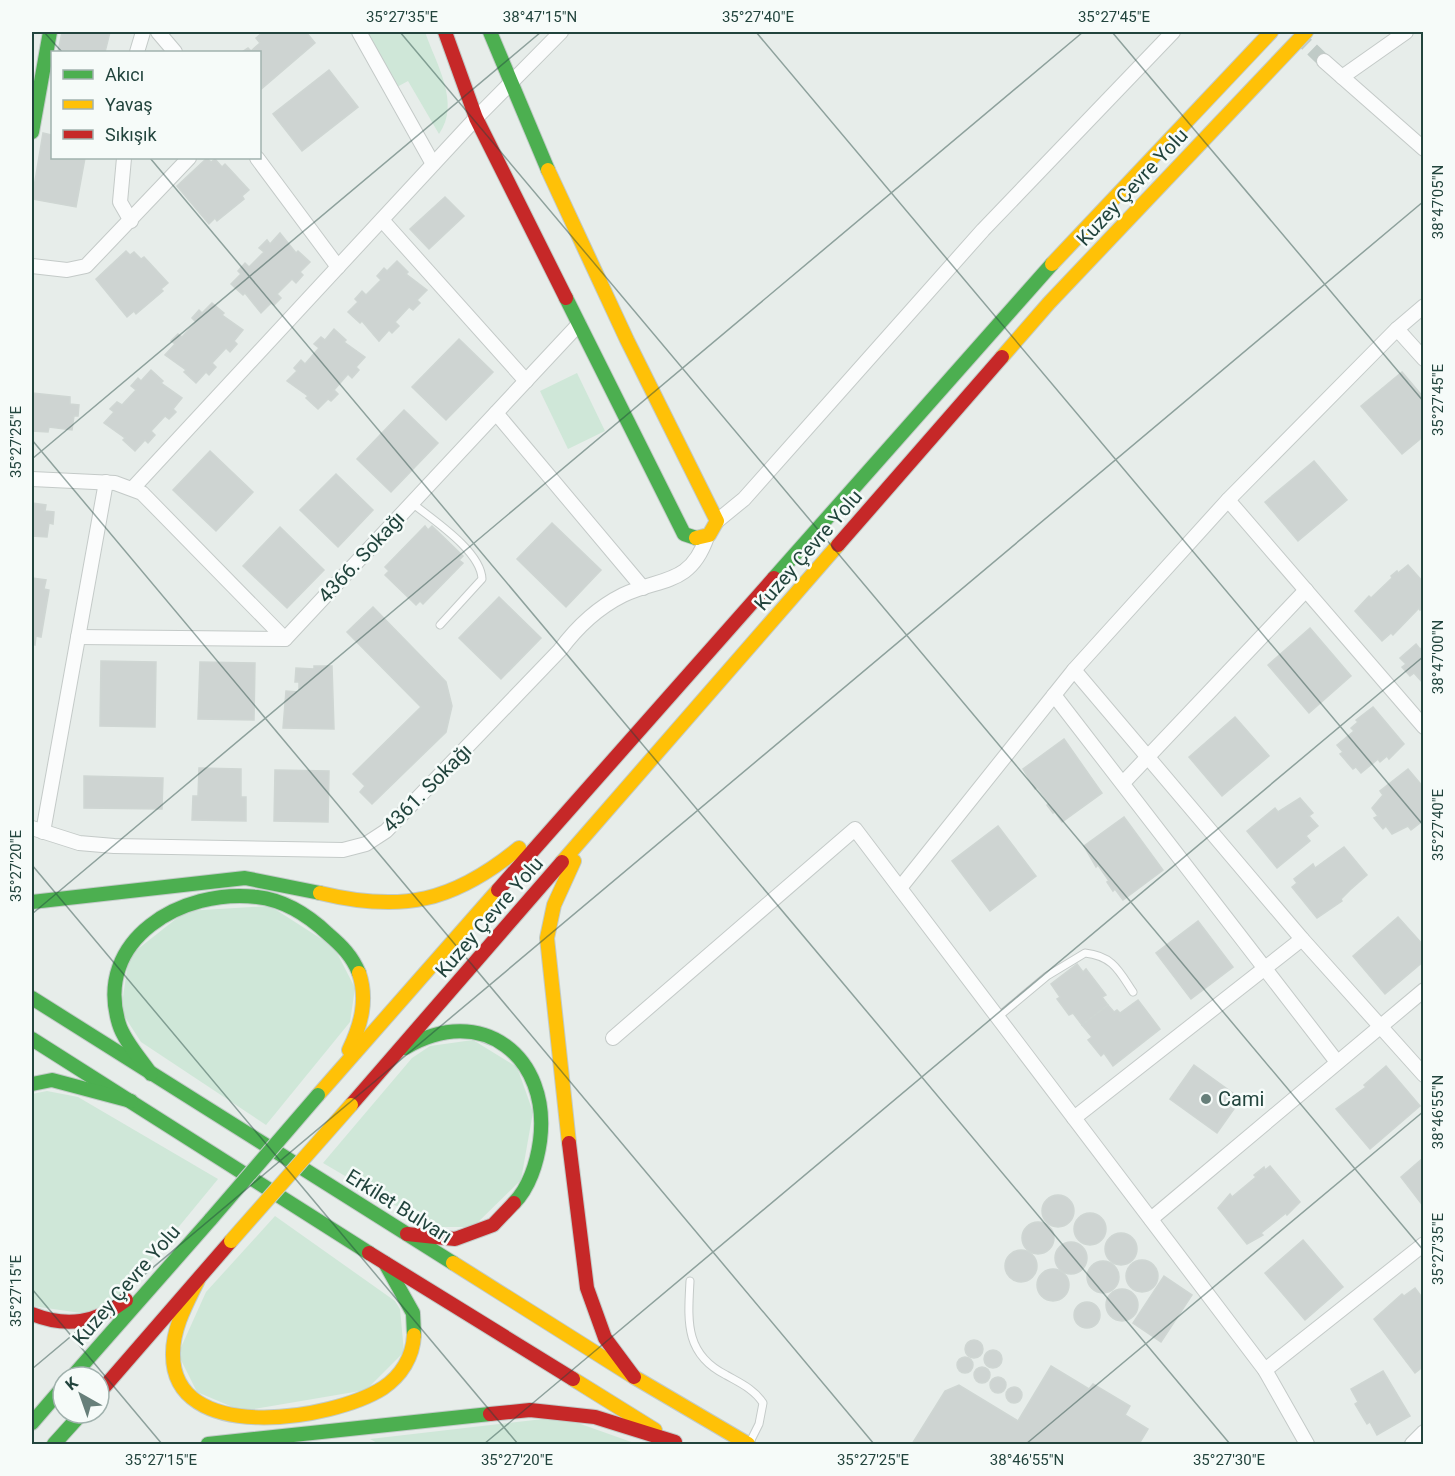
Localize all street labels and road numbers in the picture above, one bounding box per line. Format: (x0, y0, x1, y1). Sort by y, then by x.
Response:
street label: Kuzey Çevre Yolu (1071, 123, 1193, 251)
street label: Kuzey Çevre Yolu (749, 485, 867, 615)
street label: 4366. Sokağı (313, 507, 409, 607)
street label: 4361. Sokağı (378, 739, 476, 837)
street label: Kuzey Çevre Yolu (430, 852, 548, 982)
street label: Erkilet Bulvarı (341, 1164, 457, 1248)
street label: Kuzey Çevre Yolu (67, 1220, 185, 1350)

